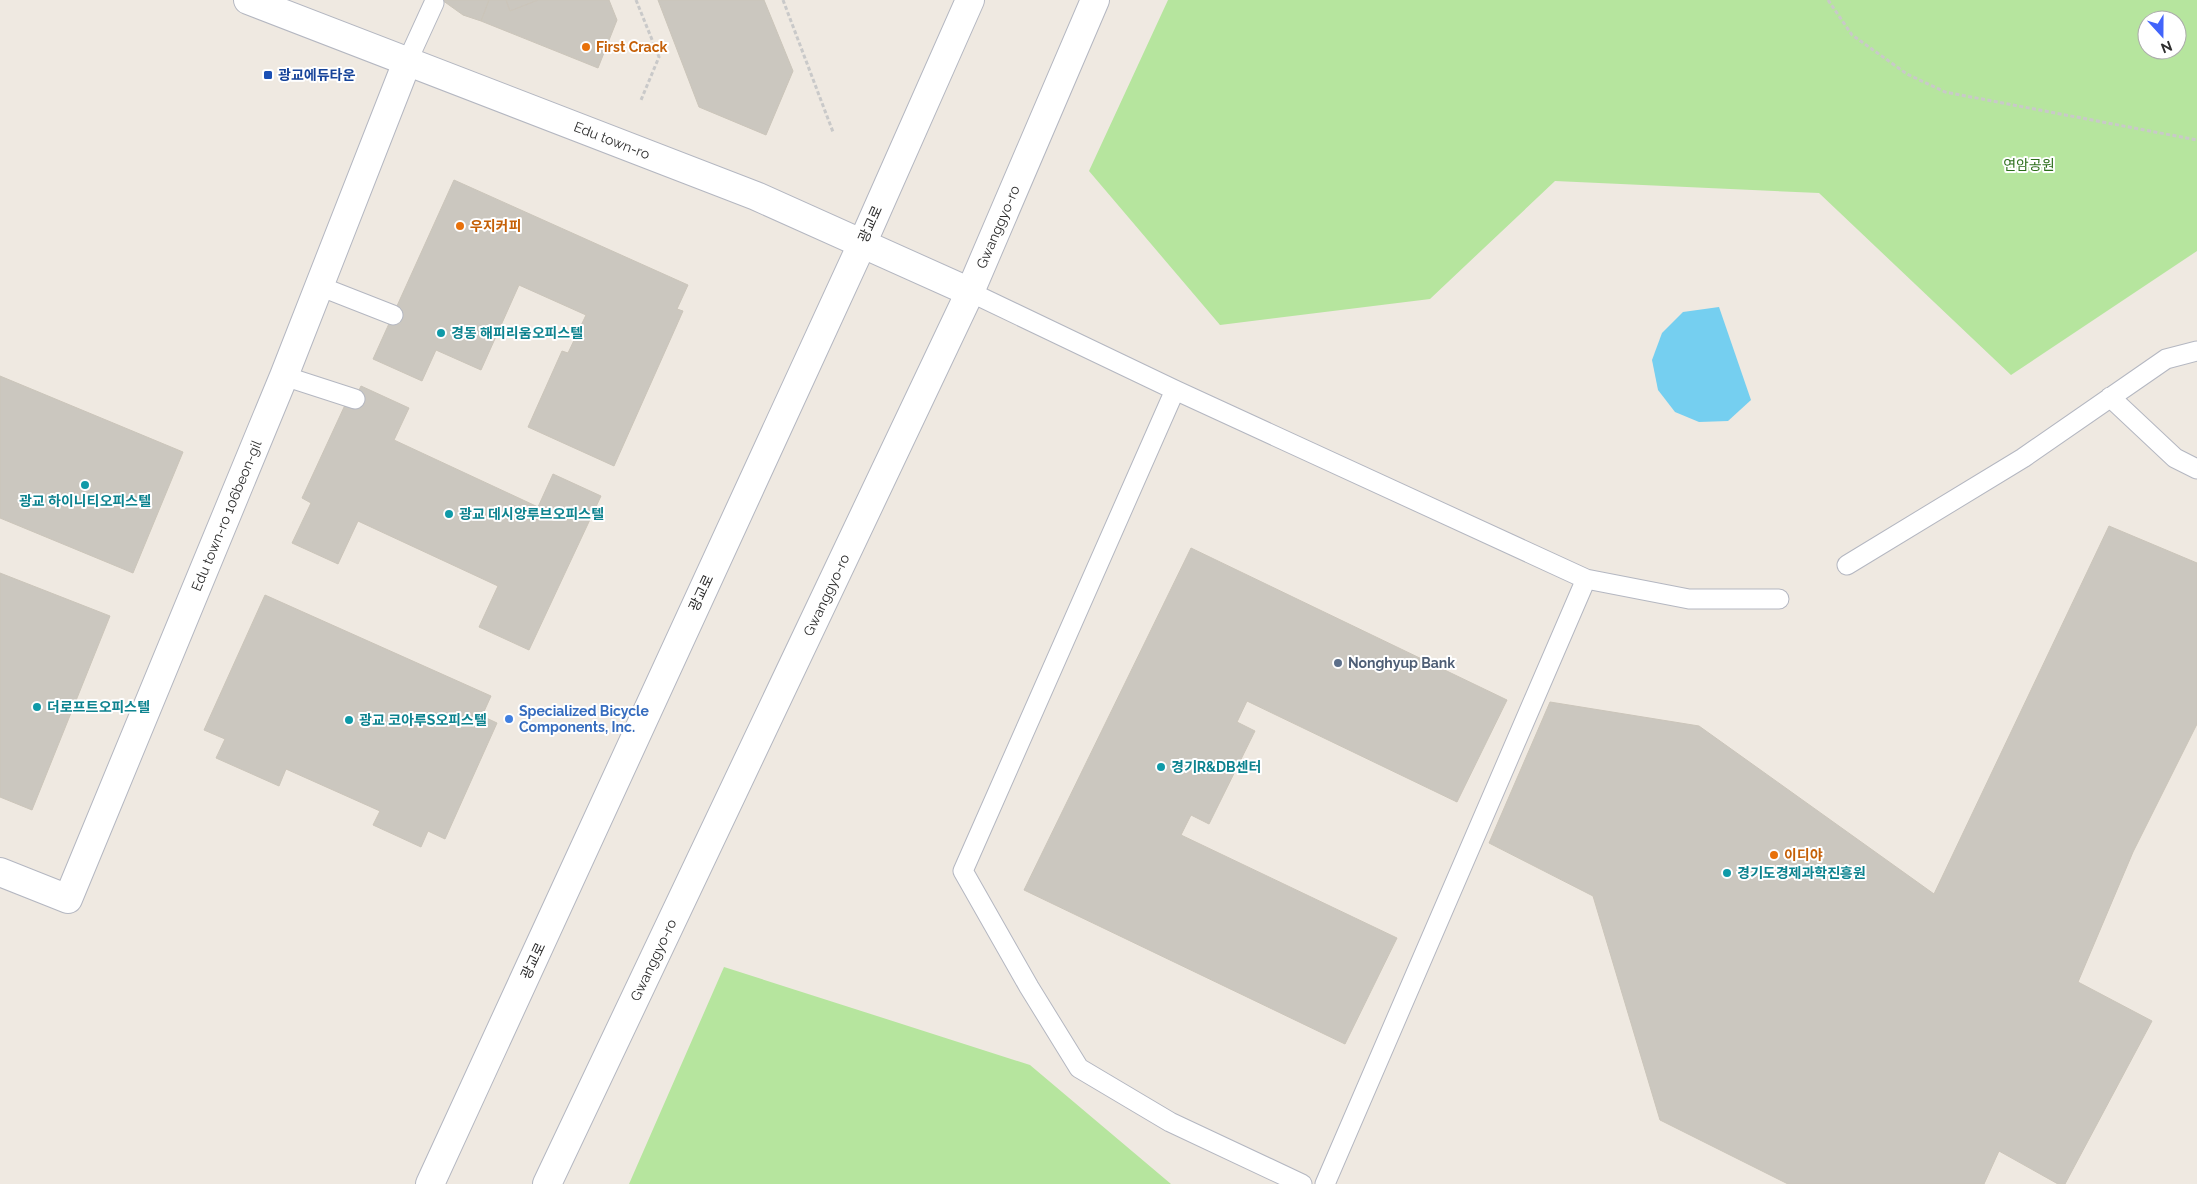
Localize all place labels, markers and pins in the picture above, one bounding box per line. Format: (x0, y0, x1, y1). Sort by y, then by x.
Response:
place label: First Crack (596, 39, 668, 55)
marker: First Crack (580, 41, 592, 53)
place label: 광교에듀타운 (278, 67, 355, 83)
marker: 광교에듀타운 (262, 69, 274, 81)
place label: 우지커피 (470, 218, 522, 234)
marker: 우지커피 (454, 220, 466, 232)
place label: 경동 해피리움오피스텔 (451, 325, 583, 341)
marker: 경동 해피리움오피스텔 (435, 327, 447, 339)
marker: 광교 하이니티오피스텔 (79, 479, 91, 491)
place label: 광교 하이니티오피스텔 (19, 493, 151, 509)
place label: 광교 데시앙루브오피스텔 (459, 506, 604, 522)
marker: 광교 데시앙루브오피스텔 (443, 508, 455, 520)
place label: Nonghyup Bank (1348, 655, 1455, 671)
marker: Nonghyup Bank (1332, 657, 1344, 669)
place label: 더로프트오피스텔 (47, 699, 150, 715)
marker: 더로프트오피스텔 (31, 701, 43, 713)
place label: Specialized Bicycle Components, Inc. (519, 703, 649, 735)
place label: 광교 코아루S오피스텔 (359, 712, 487, 728)
marker: Specialized Bicycle Components, Inc. (503, 713, 515, 725)
marker: 광교 코아루S오피스텔 (343, 714, 355, 726)
place label: 경기R&DB센터 (1171, 759, 1261, 775)
marker: 경기R&DB센터 (1155, 761, 1167, 773)
place label: 이디야 (1784, 847, 1823, 863)
marker: 이디야 (1768, 849, 1780, 861)
place label: 경기도경제과학진흥원 (1737, 865, 1866, 881)
marker: 경기도경제과학진흥원 (1721, 867, 1733, 879)

